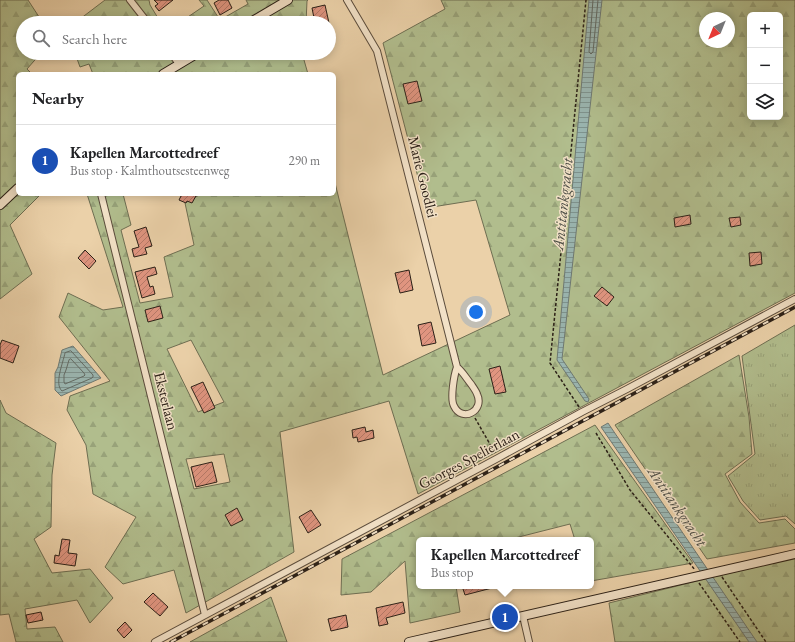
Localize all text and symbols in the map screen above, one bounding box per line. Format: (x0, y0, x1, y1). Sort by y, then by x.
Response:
north arrow (699, 12, 735, 48)
map controls (747, 12, 783, 120)
button: + (747, 12, 783, 48)
search box (16, 16, 336, 60)
icon: search (30, 27, 52, 49)
text: Search here (62, 29, 127, 48)
button: − (747, 48, 783, 84)
button: layers (747, 84, 783, 120)
text: Nearby (32, 87, 84, 109)
street label: Marie Goodlei (404, 134, 443, 220)
text: Kapellen Marcottedreef (70, 143, 218, 162)
text: 1 (42, 152, 48, 169)
text: 290 m (289, 152, 320, 169)
water label: Antitankgracht (547, 156, 578, 252)
text: Bus stop · Kalmthoutsesteenweg (70, 162, 229, 179)
your location (466, 302, 486, 322)
street label: Eksterlaan (150, 370, 183, 432)
street label: Georges Spelierlaan (415, 424, 523, 493)
water label: Antitankgracht (642, 461, 713, 552)
popup (416, 537, 594, 589)
text: Kapellen Marcottedreef (431, 545, 579, 564)
text: Bus stop (431, 564, 474, 581)
pin: 1 (492, 602, 518, 632)

